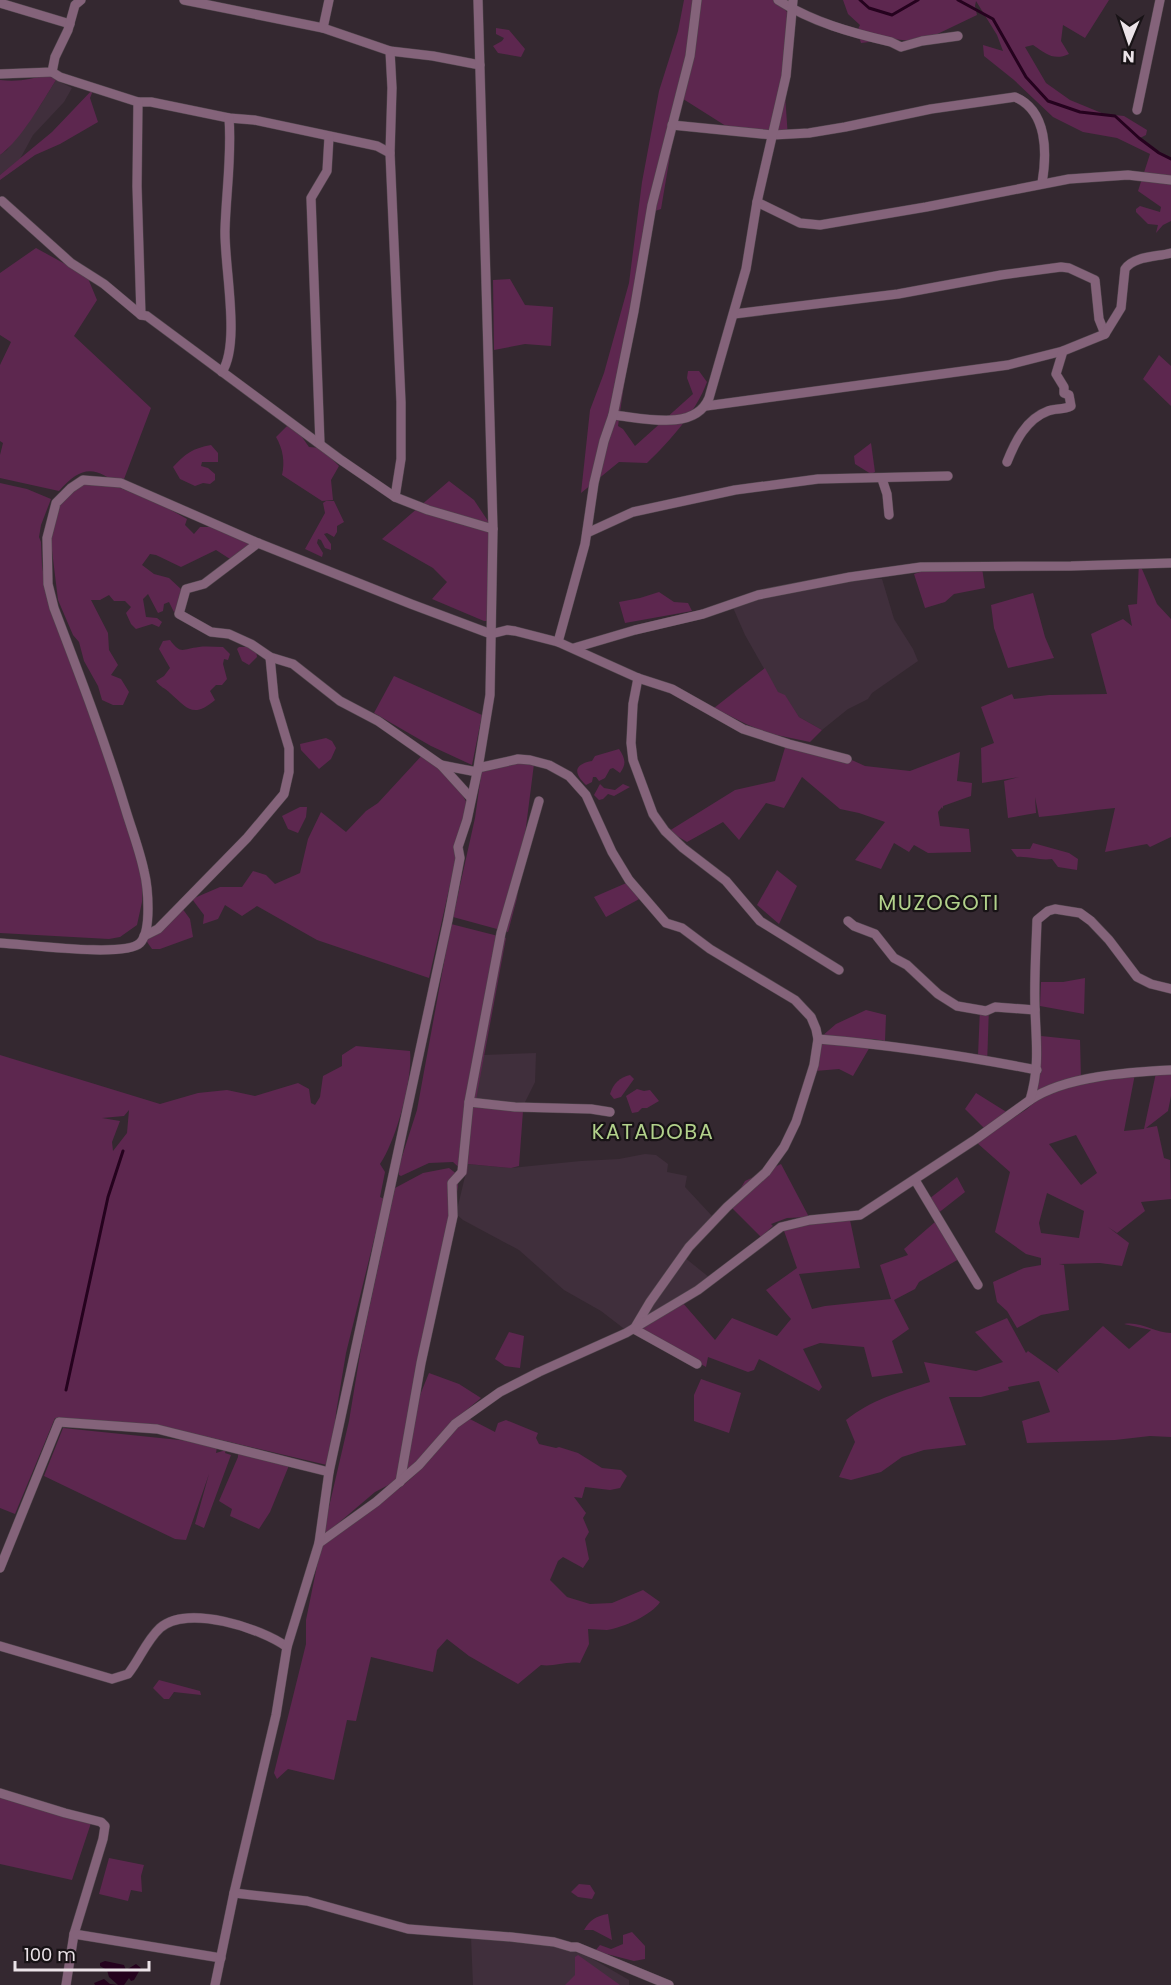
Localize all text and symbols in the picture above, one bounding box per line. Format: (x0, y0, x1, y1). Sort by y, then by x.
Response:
north arrow (1099, 12, 1159, 72)
text: N (1122, 45, 1135, 68)
district label: MUZOGOTI (878, 888, 1000, 917)
district label: KATADOBA (592, 1117, 714, 1146)
scale bar (15, 1934, 148, 1972)
text: 100 m (24, 1942, 76, 1967)

